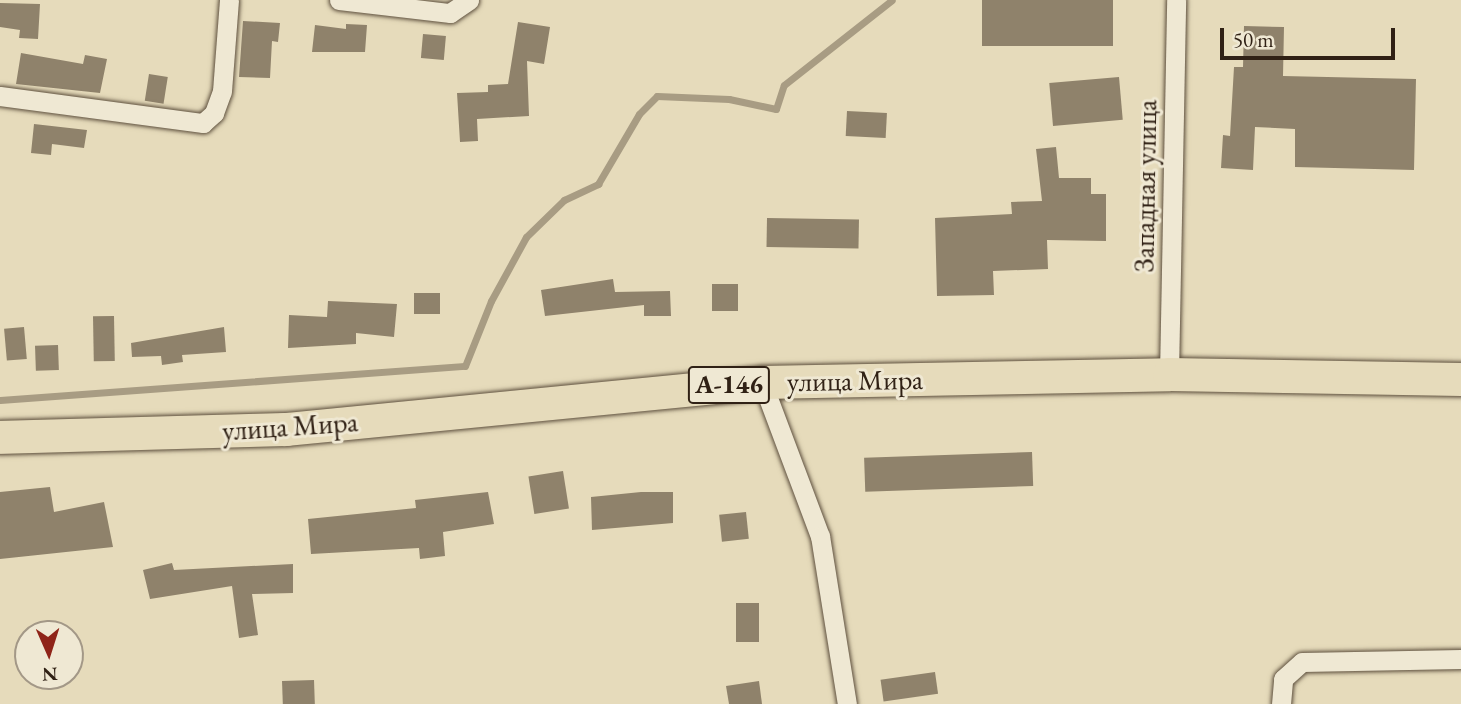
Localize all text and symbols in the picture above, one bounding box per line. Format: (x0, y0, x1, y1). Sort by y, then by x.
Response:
scale bar (1223, 14, 1398, 58)
text: 50 m (1233, 26, 1274, 53)
street label: Западная улица (1127, 99, 1163, 273)
road number: А-146 (687, 362, 771, 408)
street label: улица Мира (787, 362, 923, 398)
street label: улица Мира (221, 404, 359, 448)
north arrow (14, 620, 84, 690)
text: N (42, 662, 58, 687)

